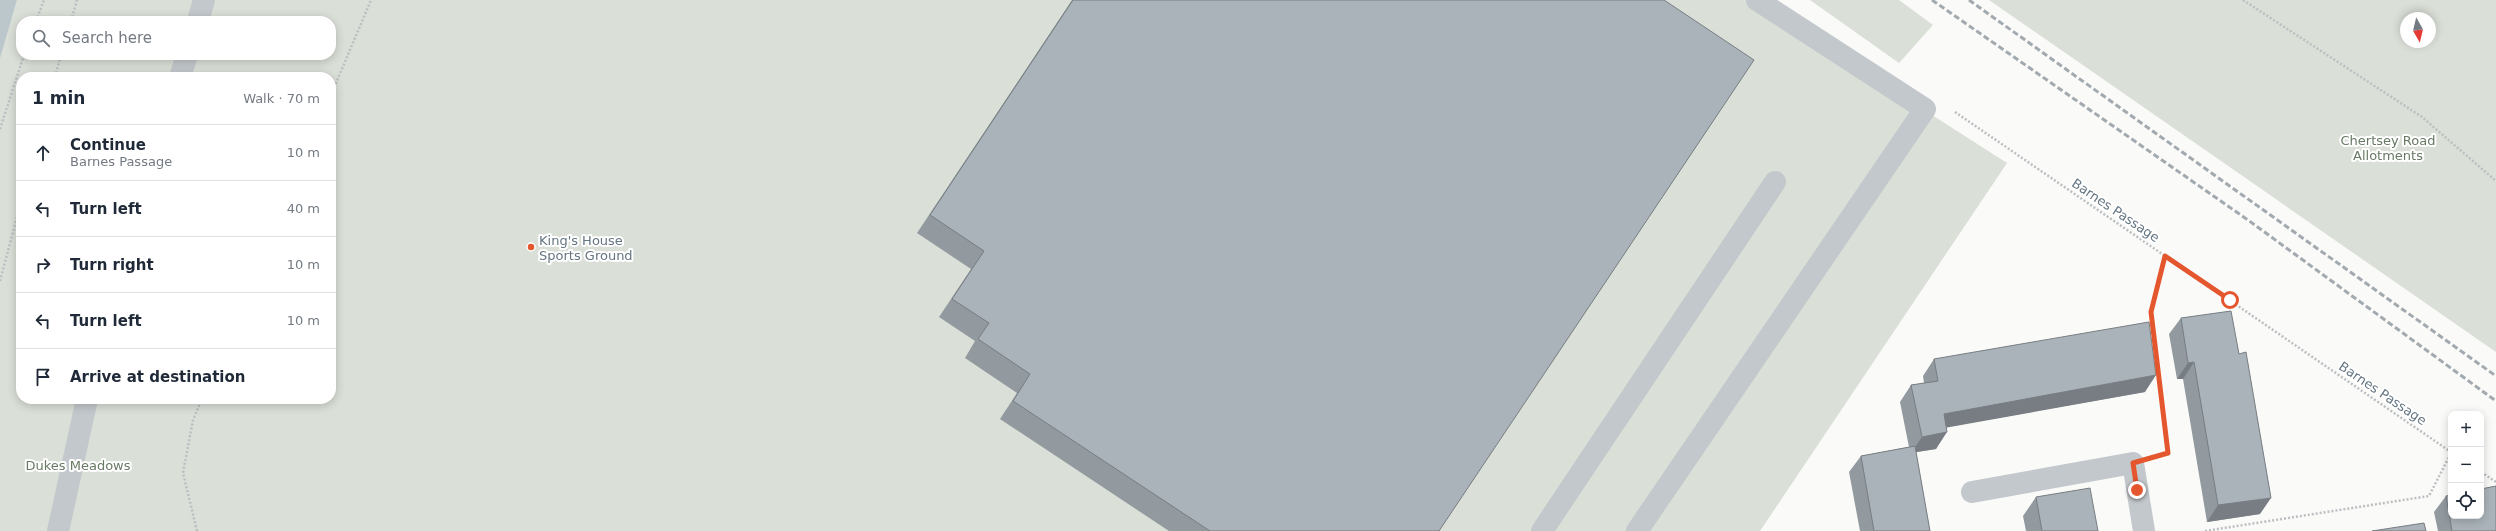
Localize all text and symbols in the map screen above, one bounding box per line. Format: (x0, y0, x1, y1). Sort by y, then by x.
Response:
north arrow (2400, 12, 2436, 48)
search box (16, 16, 336, 60)
icon: search (30, 27, 52, 49)
text: Search here (62, 29, 152, 47)
text: 1 min (32, 88, 85, 108)
text: Walk · 70 m (243, 91, 320, 106)
park label: Chertsey Road Allotments (2341, 133, 2435, 163)
text: Continue (70, 136, 146, 154)
icon: ahead (32, 142, 54, 164)
text: 10 m (287, 145, 320, 160)
text: Barnes Passage (70, 154, 172, 169)
street label: Barnes Passage (2069, 176, 2162, 245)
icon: left (32, 198, 54, 220)
text: Turn left (70, 200, 142, 218)
text: 40 m (287, 201, 320, 216)
place label: King's House Sports Ground (539, 233, 633, 263)
marker: King's House Sports Ground (526, 242, 536, 252)
icon: right (32, 254, 54, 276)
text: Turn right (70, 256, 154, 274)
text: 10 m (287, 257, 320, 272)
route start (2221, 291, 2239, 309)
icon: left (32, 310, 54, 332)
text: Turn left (70, 312, 142, 330)
text: 10 m (287, 313, 320, 328)
street label: Barnes Passage (2336, 359, 2429, 428)
icon: arrive (32, 366, 54, 388)
text: Arrive at destination (70, 368, 245, 386)
map controls (2448, 411, 2484, 519)
button: + (2448, 411, 2484, 447)
button: − (2448, 447, 2484, 483)
park label: Dukes Meadows (25, 458, 131, 473)
route end (2128, 481, 2146, 499)
button: locate (2448, 483, 2484, 519)

